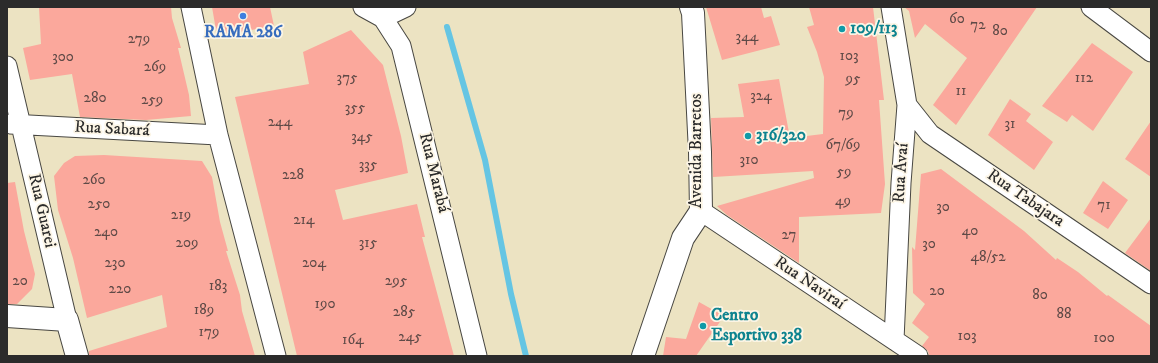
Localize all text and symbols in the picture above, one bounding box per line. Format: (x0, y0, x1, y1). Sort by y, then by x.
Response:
marker: RAMA 286 (238, 11, 248, 21)
house number: 60 (949, 11, 965, 29)
house number: 72 (970, 17, 986, 35)
place label: 109/113 (850, 19, 897, 39)
place label: RAMA 286 (204, 23, 282, 43)
house number: 80 (992, 23, 1008, 41)
marker: 109/113 (837, 24, 847, 34)
house number: 344 (736, 29, 758, 47)
house number: 279 (128, 31, 150, 49)
house number: 103 (839, 48, 859, 66)
house number: 300 (52, 49, 74, 67)
house number: 269 (144, 59, 166, 77)
house number: 375 (337, 70, 357, 88)
house number: 112 (1075, 70, 1093, 88)
house number: 95 (846, 71, 860, 89)
house number: 11 (955, 83, 967, 101)
house number: 324 (750, 88, 772, 106)
house number: 280 (84, 90, 106, 108)
house number: 259 (141, 92, 163, 110)
street label: Avenida Barretos (687, 94, 707, 208)
house number: 355 (345, 100, 365, 118)
house number: 79 (838, 105, 854, 123)
house number: 244 (268, 114, 292, 132)
house number: 31 (1004, 116, 1016, 134)
street label: Rua Sabará (74, 118, 150, 142)
place label: 316/320 (756, 126, 806, 146)
house number: 345 (351, 129, 373, 147)
street label: Rua Marabá (413, 131, 453, 215)
marker: 316/320 (743, 131, 753, 141)
house number: 67/69 (826, 137, 860, 155)
street label: Rua Avaí (890, 142, 914, 204)
house number: 310 (739, 152, 759, 170)
house number: 335 (359, 157, 377, 175)
house number: 59 (837, 164, 851, 182)
street label: Rua Tabajara (982, 166, 1068, 232)
house number: 228 (282, 167, 304, 185)
street label: Rua Guarei (23, 172, 59, 250)
house number: 260 (82, 172, 106, 190)
house number: 49 (835, 193, 851, 211)
house number: 250 (88, 196, 110, 214)
house number: 71 (1097, 197, 1111, 215)
house number: 30 (936, 199, 950, 217)
house number: 219 (171, 207, 191, 225)
house number: 214 (293, 212, 315, 230)
house number: 40 (962, 223, 978, 241)
house number: 240 (94, 224, 118, 242)
house number: 27 (782, 227, 796, 245)
house number: 209 (176, 235, 198, 253)
house number: 315 (359, 235, 377, 253)
house number: 30 (922, 236, 936, 254)
house number: 48/52 (970, 249, 1006, 267)
street label: Rua Naviraí (770, 253, 848, 315)
house number: 230 (104, 255, 126, 273)
house number: 204 (302, 255, 326, 273)
house number: 20 (12, 273, 28, 291)
house number: 295 (385, 273, 407, 291)
house number: 183 (209, 278, 227, 296)
house number: 220 (109, 281, 131, 299)
house number: 20 (929, 283, 945, 301)
house number: 80 (1032, 287, 1048, 305)
house number: 190 (314, 296, 336, 314)
house number: 189 (194, 302, 214, 320)
house number: 285 (393, 304, 415, 322)
place label: Centro Esportivo 338 (711, 306, 802, 346)
house number: 88 (1056, 306, 1072, 324)
marker: Centro Esportivo 338 (698, 321, 708, 331)
house number: 179 (199, 324, 219, 342)
house number: 103 (957, 328, 977, 346)
house number: 245 (398, 329, 422, 347)
house number: 100 (1093, 330, 1115, 348)
house number: 164 (342, 332, 364, 350)

